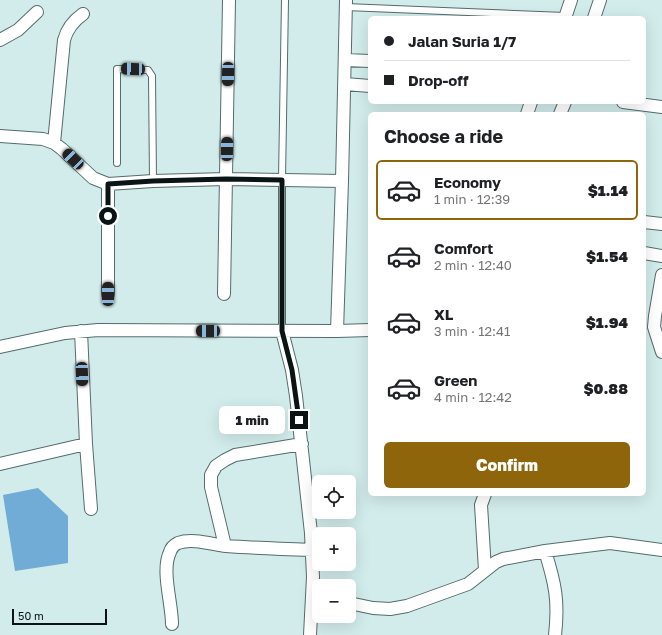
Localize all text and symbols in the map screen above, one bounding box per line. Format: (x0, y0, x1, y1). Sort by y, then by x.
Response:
text: Jalan Suria 1/7 (408, 32, 516, 50)
car (222, 62, 234, 86)
car (121, 63, 145, 75)
text: Drop-off (408, 71, 468, 89)
text: Choose a ride (384, 125, 503, 147)
car (221, 137, 233, 161)
car (60, 146, 86, 172)
icon: car (386, 172, 422, 208)
text: Economy (434, 173, 501, 191)
text: $1.14 (588, 181, 628, 199)
text: 1 min · 12:39 (434, 191, 510, 207)
route start (99, 207, 117, 225)
icon: car (386, 238, 422, 274)
text: Comfort (434, 239, 493, 257)
text: $1.54 (586, 247, 628, 265)
text: 2 min · 12:40 (434, 257, 512, 273)
car (102, 282, 114, 306)
icon: car (386, 304, 422, 340)
text: XL (434, 305, 453, 323)
text: $1.94 (586, 313, 628, 331)
text: 3 min · 12:41 (434, 323, 510, 339)
car (196, 325, 220, 337)
car (76, 362, 88, 386)
icon: car (386, 370, 422, 406)
text: Green (434, 371, 477, 389)
text: $0.88 (583, 379, 628, 397)
text: 4 min · 12:42 (434, 389, 512, 405)
callout: 1 min (219, 406, 285, 434)
route end (290, 411, 308, 429)
text: 1 min (235, 412, 269, 428)
button: Confirm (384, 442, 630, 488)
map controls (312, 475, 356, 623)
button: locate (312, 475, 356, 519)
button: + (312, 527, 356, 571)
button: − (312, 579, 356, 623)
scale bar (12, 607, 107, 626)
text: 50 m (18, 609, 44, 622)

